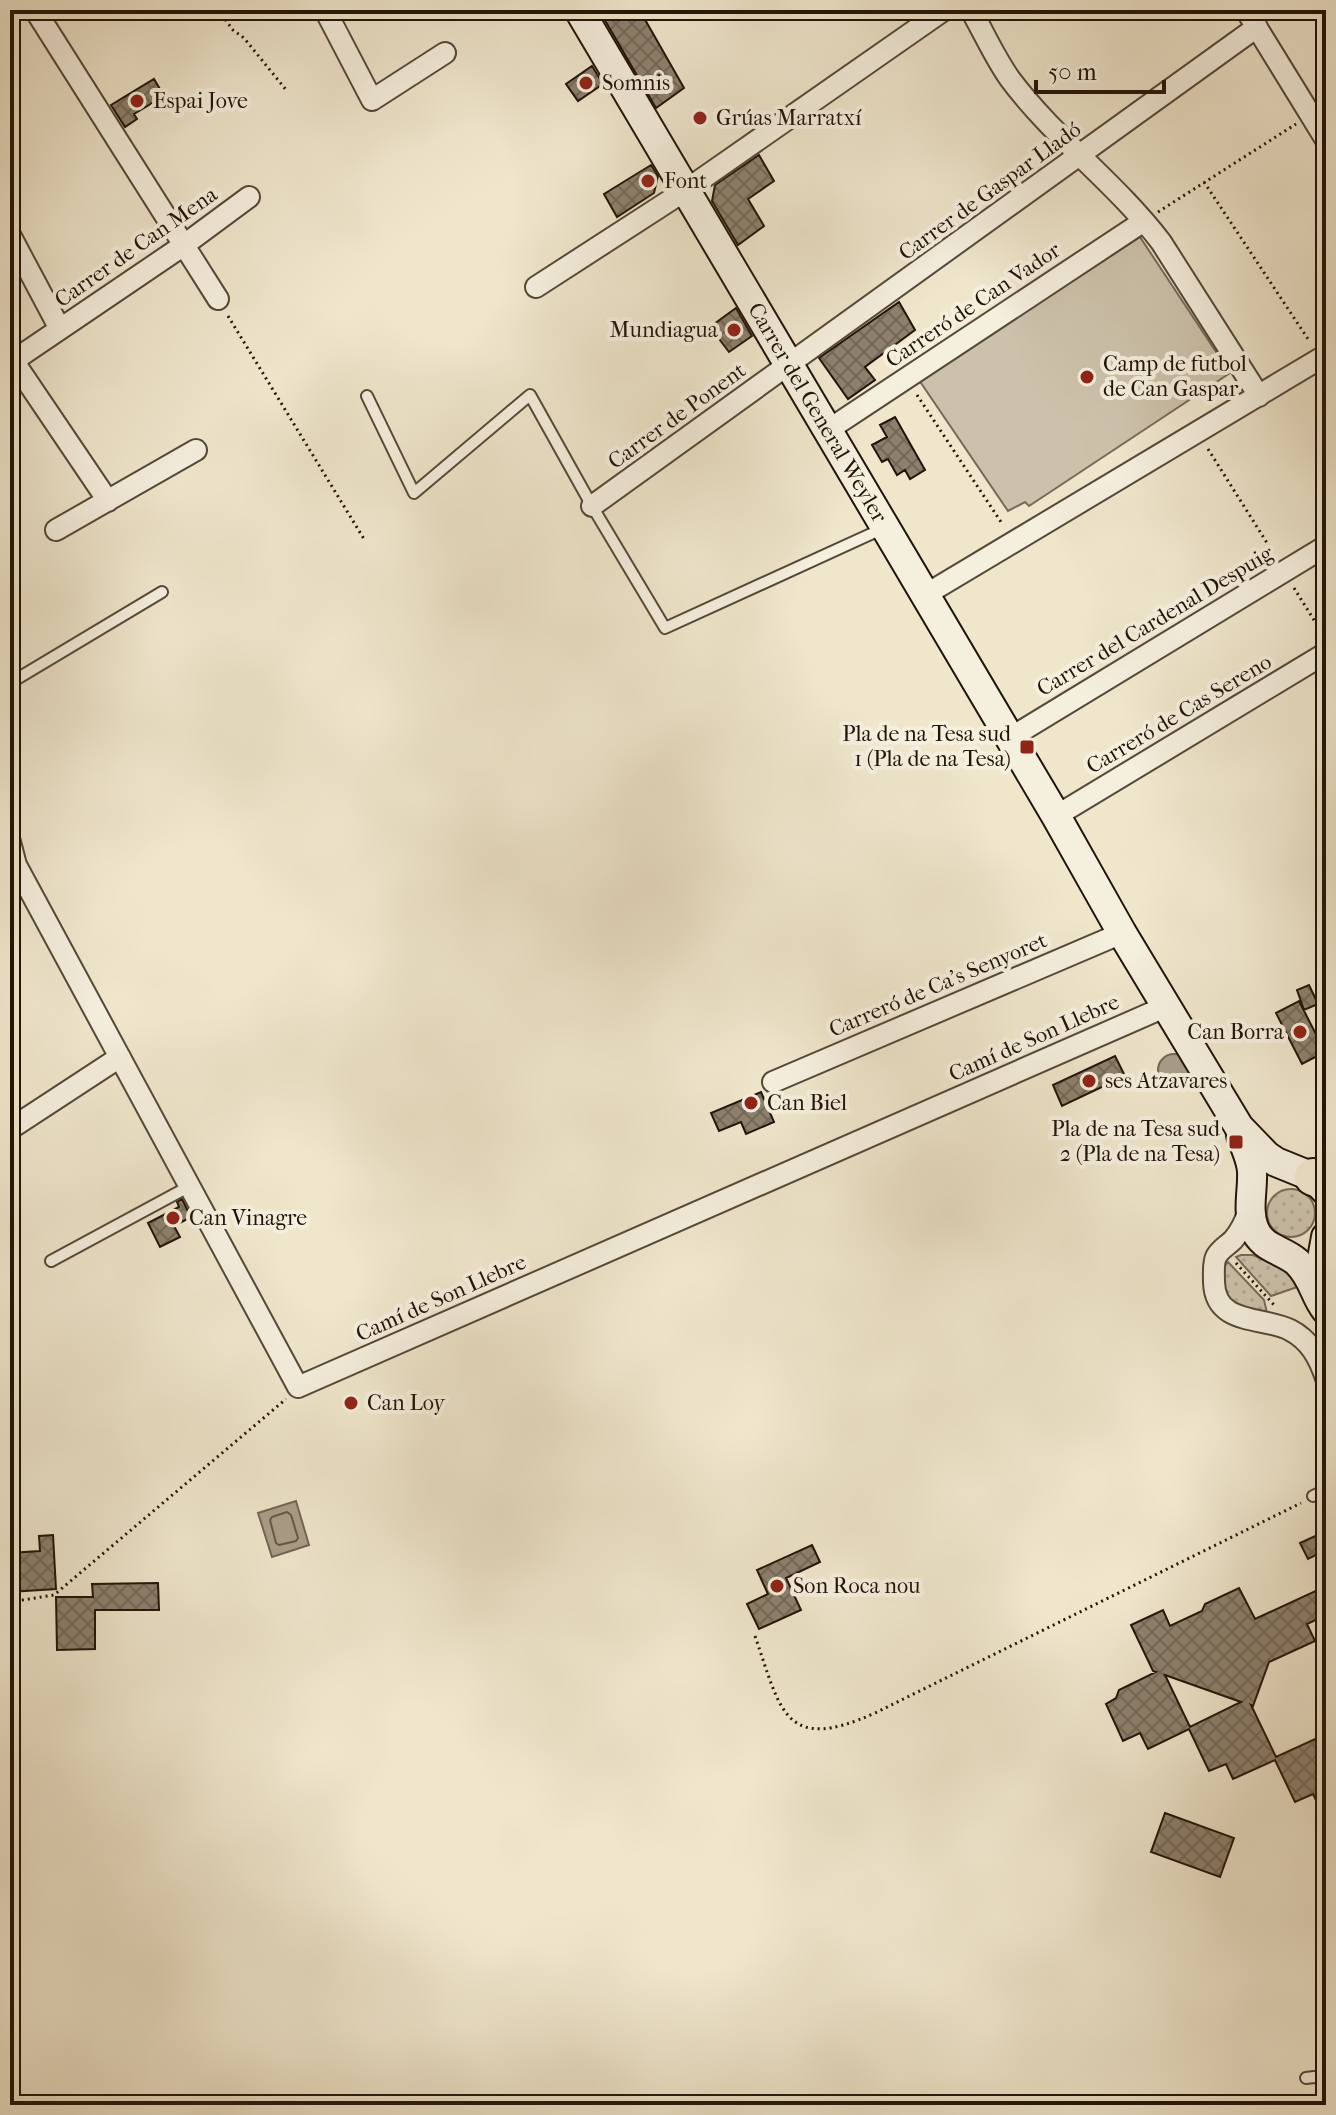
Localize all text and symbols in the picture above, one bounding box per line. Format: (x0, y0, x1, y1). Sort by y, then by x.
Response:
scale bar (1036, 44, 1164, 94)
text: 50 m (1048, 58, 1097, 86)
place label: Somnis (602, 70, 670, 96)
marker: Somnis (577, 74, 595, 92)
place label: Espai Jove (153, 88, 248, 114)
marker: Espai Jove (128, 92, 146, 110)
place label: Grúas Marratxí (716, 105, 862, 131)
marker: Grúas Marratxí (691, 109, 709, 127)
street label: Carrer de Gaspar Lladó (894, 116, 1086, 266)
place label: Font (664, 168, 707, 194)
marker: Font (639, 172, 657, 190)
street label: Carrer de Can Mena (50, 181, 223, 313)
street label: Carreró de Can Vador (881, 237, 1066, 373)
street label: Carrer del General Weyler (742, 298, 893, 528)
place label: Mundiagua (610, 317, 719, 343)
marker: Mundiagua (725, 321, 743, 339)
place label: Camp de futbol de Can Gaspar (1103, 351, 1247, 402)
street label: Carrer de Ponent (603, 357, 751, 475)
marker: Camp de futbol de Can Gaspar (1078, 368, 1096, 386)
street label: Carrer del Cardenal Despuig (1032, 540, 1278, 702)
street label: Carreró de Cas Sereno (1082, 648, 1276, 780)
place label: Pla de na Tesa sud 1 (Pla de na Tesa) (842, 721, 1012, 772)
marker: Pla de na Tesa sud 1 (Pla de na Tesa) (1018, 738, 1036, 756)
street label: Carreró de Ca's Senyoret (825, 927, 1051, 1043)
street label: Camí de Son Llebre (945, 989, 1123, 1087)
place label: Can Borra (1187, 1019, 1285, 1045)
marker: Can Borra (1291, 1023, 1309, 1041)
place label: ses Atzavares (1105, 1068, 1227, 1094)
marker: ses Atzavares (1080, 1072, 1098, 1090)
place label: Can Biel (767, 1090, 847, 1116)
marker: Can Biel (742, 1094, 760, 1112)
place label: Pla de na Tesa sud 2 (Pla de na Tesa) (1051, 1116, 1221, 1167)
marker: Pla de na Tesa sud 2 (Pla de na Tesa) (1227, 1133, 1245, 1151)
place label: Can Vinagre (189, 1205, 307, 1231)
marker: Can Vinagre (164, 1209, 182, 1227)
street label: Camí de Son Llebre (352, 1249, 530, 1347)
place label: Can Loy (367, 1390, 446, 1416)
marker: Can Loy (342, 1394, 360, 1412)
place label: Son Roca nou (793, 1573, 921, 1599)
marker: Son Roca nou (768, 1577, 786, 1595)

